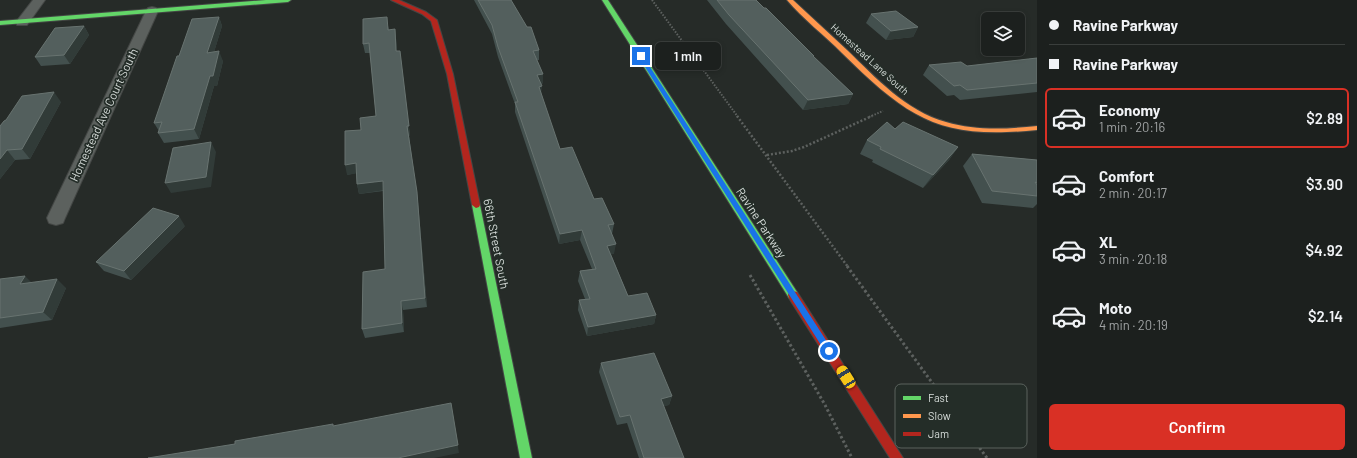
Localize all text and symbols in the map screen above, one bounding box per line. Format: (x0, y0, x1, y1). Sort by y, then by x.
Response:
map controls (981, 12, 1025, 56)
button: layers (981, 12, 1025, 56)
text: Ravine Parkway (1073, 16, 1178, 34)
street label: Homestead Lane South (829, 21, 911, 97)
callout: 1 min (655, 42, 721, 70)
street label: Homestead Ave Court South (66, 46, 140, 183)
route end (632, 47, 650, 65)
text: 1 min (674, 48, 702, 64)
text: Ravine Parkway (1073, 55, 1178, 73)
icon: car (1051, 100, 1087, 136)
text: Economy (1099, 101, 1160, 119)
text: $2.89 (1306, 109, 1343, 127)
text: 1 min · 20:16 (1099, 119, 1165, 135)
icon: car (1051, 166, 1087, 202)
text: Comfort (1099, 167, 1154, 185)
text: $3.90 (1306, 175, 1343, 193)
street label: Ravine Parkway (734, 185, 790, 261)
text: 2 min · 20:17 (1099, 185, 1167, 201)
street label: 66th Street South (481, 198, 513, 290)
icon: car (1051, 232, 1087, 268)
text: XL (1099, 233, 1117, 251)
text: $4.92 (1305, 241, 1343, 259)
text: 3 min · 20:18 (1099, 251, 1167, 267)
icon: car (1051, 298, 1087, 334)
text: Moto (1099, 299, 1132, 317)
text: $2.14 (1308, 307, 1343, 325)
text: 4 min · 20:19 (1099, 317, 1168, 333)
route start (820, 342, 838, 360)
car (835, 364, 857, 390)
legend (895, 384, 1027, 448)
text: Fast (928, 391, 949, 404)
button: Confirm (1049, 404, 1345, 450)
text: Slow (928, 409, 951, 422)
text: Jam (928, 427, 949, 440)

